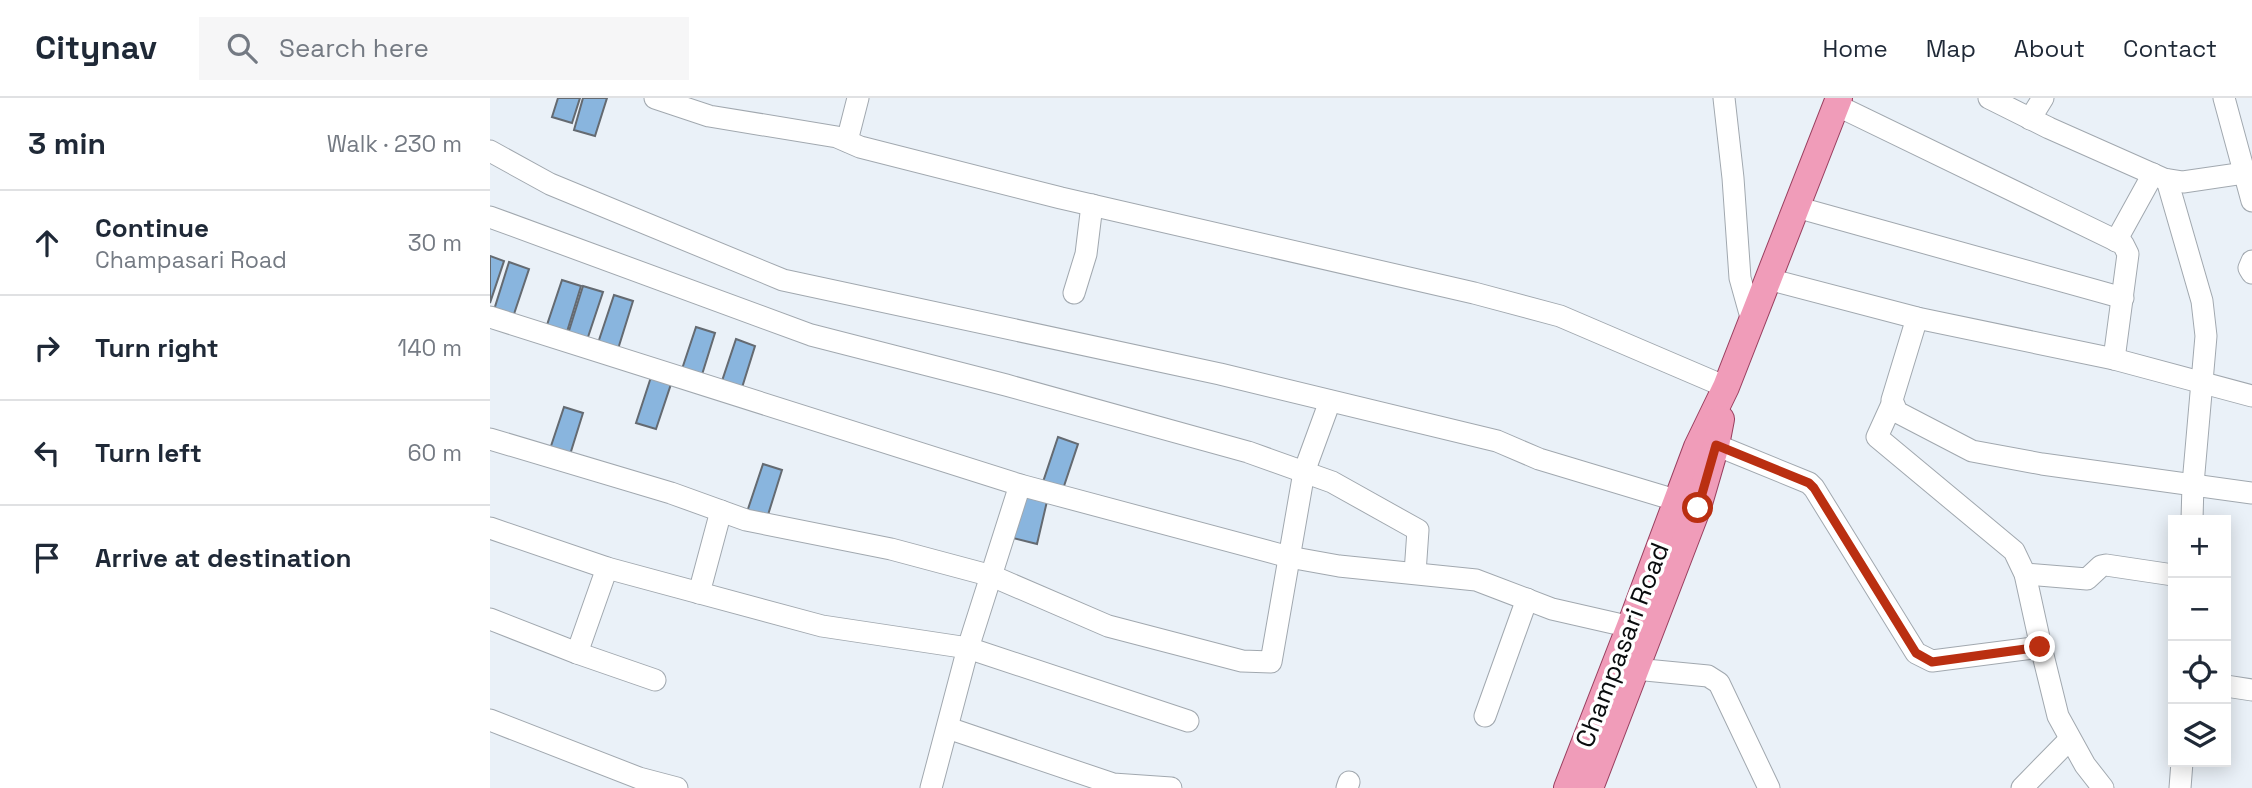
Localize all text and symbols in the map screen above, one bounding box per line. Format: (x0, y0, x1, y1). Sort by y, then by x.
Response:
search box (199, 17, 689, 80)
text: Citynav (35, 27, 157, 69)
icon: search (223, 29, 261, 67)
text: Search here (279, 31, 429, 65)
text: Home (1822, 33, 1888, 64)
text: Map (1926, 33, 1976, 64)
text: About (2014, 33, 2085, 64)
text: Contact (2123, 33, 2217, 64)
text: 3 min (28, 124, 106, 163)
text: Walk · 230 m (327, 129, 462, 159)
text: Continue (95, 211, 209, 245)
icon: ahead (28, 224, 66, 262)
text: 30 m (408, 228, 462, 258)
text: Champasari Road (95, 245, 287, 275)
icon: right (28, 329, 66, 367)
text: Turn right (95, 331, 219, 365)
text: 140 m (398, 333, 462, 363)
icon: left (28, 434, 66, 472)
text: Turn left (95, 436, 202, 470)
text: 60 m (407, 438, 462, 468)
route start (1682, 492, 1713, 523)
map controls (2168, 515, 2231, 767)
button: + (2168, 515, 2231, 578)
street label: Champasari Road (1567, 538, 1677, 752)
icon: arrive (28, 539, 66, 577)
text: Arrive at destination (95, 541, 352, 575)
button: − (2168, 578, 2231, 641)
route end (2024, 631, 2055, 662)
button: locate (2168, 641, 2231, 704)
button: layers (2168, 704, 2231, 767)

